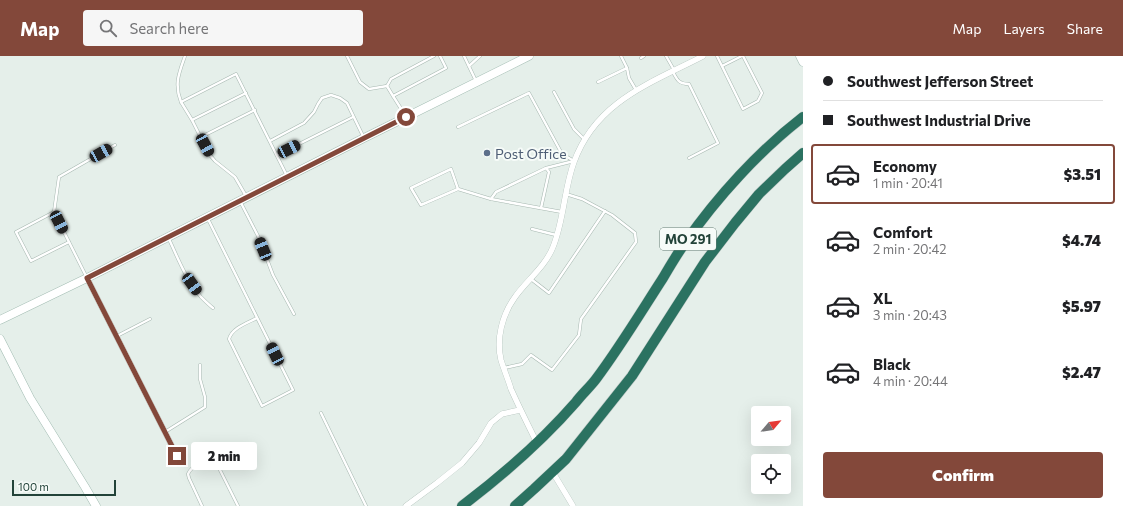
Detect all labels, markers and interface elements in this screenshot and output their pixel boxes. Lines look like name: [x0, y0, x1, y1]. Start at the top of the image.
search box: [83, 10, 363, 46]
text: Map: [20, 17, 59, 40]
icon: search: [97, 17, 119, 39]
text: Search here: [129, 19, 209, 37]
text: Map: [953, 20, 981, 37]
text: Layers: [1003, 20, 1045, 37]
text: Share: [1067, 20, 1103, 37]
text: Southwest Jefferson Street: [847, 72, 1033, 90]
route start: [397, 108, 415, 126]
text: Southwest Industrial Drive: [847, 111, 1031, 129]
car: [194, 132, 216, 158]
car: [276, 138, 302, 160]
car: [88, 142, 114, 164]
place label: Post Office: [495, 145, 567, 162]
marker: Post Office: [482, 148, 492, 158]
icon: car: [825, 156, 861, 192]
text: Economy: [873, 157, 937, 175]
text: $3.51: [1064, 165, 1101, 183]
text: 1 min · 20:41: [873, 175, 943, 191]
car: [48, 209, 70, 235]
icon: car: [825, 222, 861, 258]
text: Comfort: [873, 223, 933, 241]
road number: MO 291: [660, 228, 716, 250]
text: $4.74: [1062, 231, 1101, 249]
car: [253, 236, 273, 262]
text: 2 min · 20:42: [873, 241, 946, 257]
car: [180, 271, 204, 297]
icon: car: [825, 288, 861, 324]
text: XL: [873, 289, 892, 307]
text: $5.97: [1062, 297, 1101, 315]
text: 3 min · 20:43: [873, 307, 947, 323]
car: [264, 341, 286, 367]
icon: car: [825, 354, 861, 390]
text: Black: [873, 355, 911, 373]
text: $2.47: [1062, 363, 1101, 381]
text: 4 min · 20:44: [873, 373, 948, 389]
north arrow: [751, 406, 791, 446]
map controls: [751, 406, 791, 494]
callout: 2 min: [191, 442, 257, 470]
route end: [168, 447, 186, 465]
text: 2 min: [208, 448, 240, 464]
button: Confirm: [823, 452, 1103, 498]
button: locate: [751, 454, 791, 494]
scale bar: [12, 478, 116, 497]
text: 100 m: [18, 480, 49, 493]

